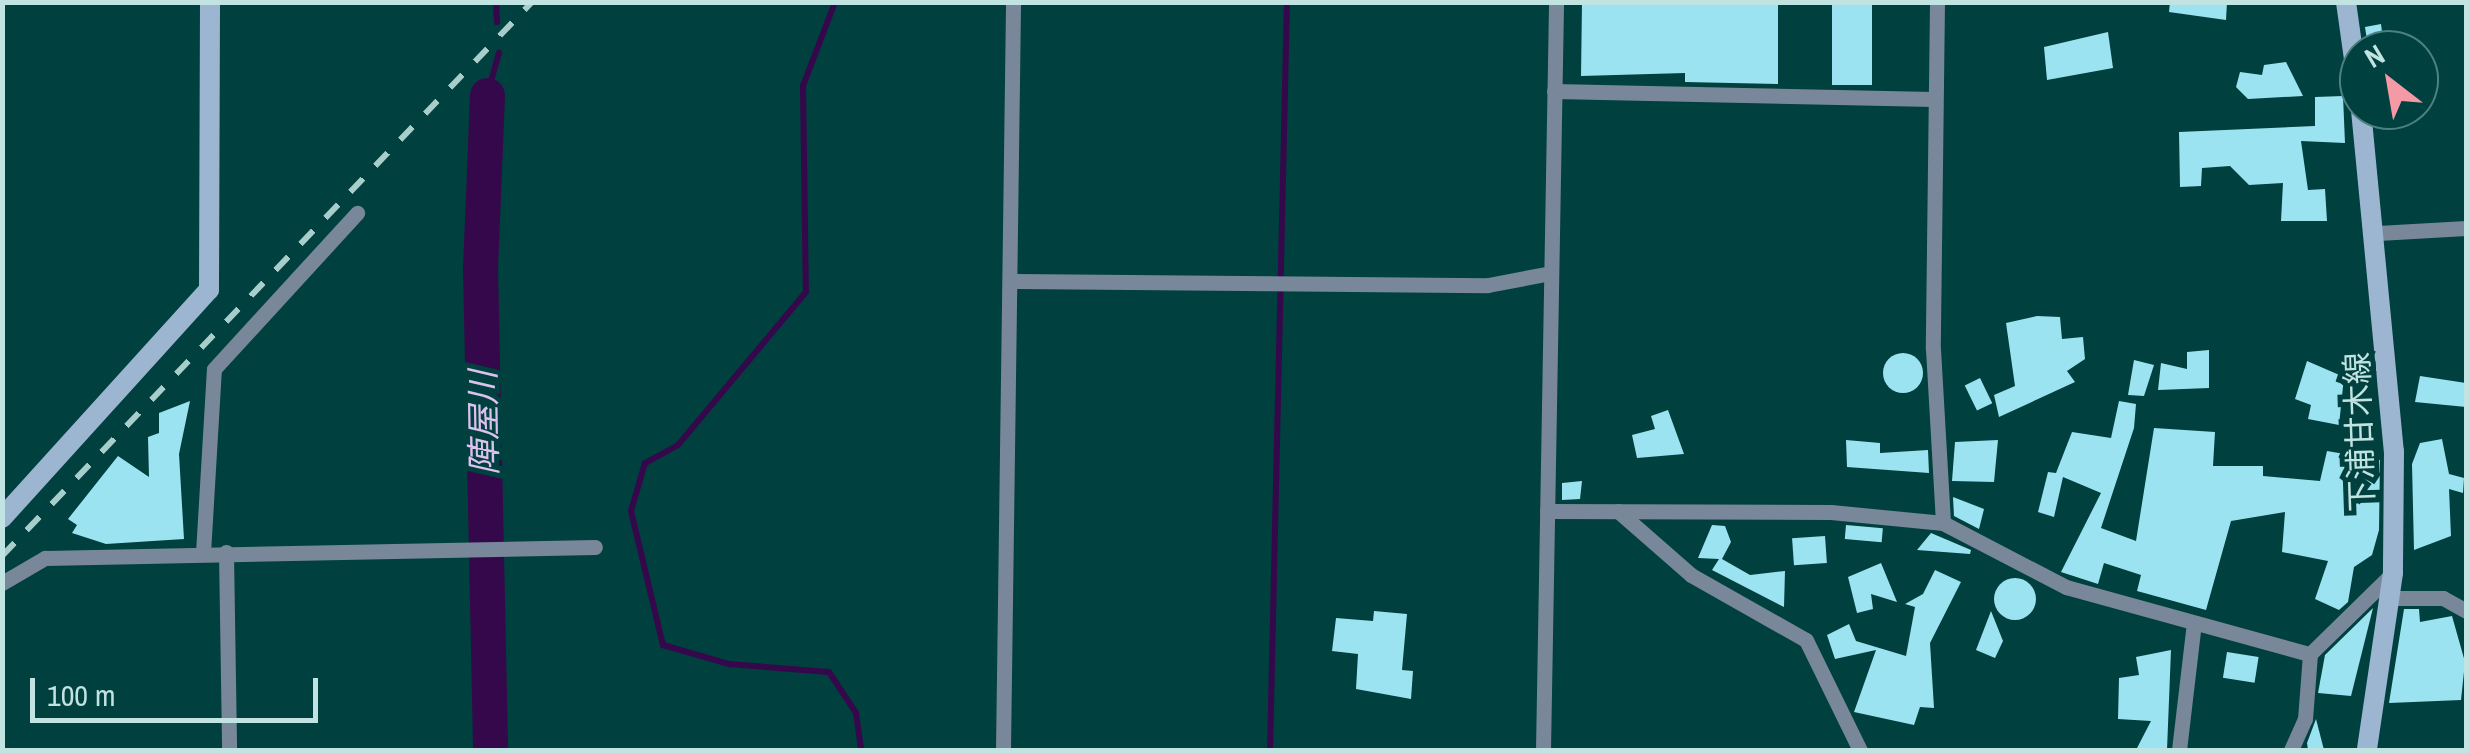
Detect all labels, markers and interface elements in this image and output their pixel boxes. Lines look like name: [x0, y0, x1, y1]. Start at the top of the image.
north arrow: [2339, 30, 2439, 130]
text: N: [2358, 35, 2391, 77]
street label: 下浦甘木線: [2338, 351, 2382, 513]
water label: 陣屋川: [462, 370, 506, 476]
scale bar: [35, 658, 322, 720]
text: 100 m: [47, 675, 115, 715]

